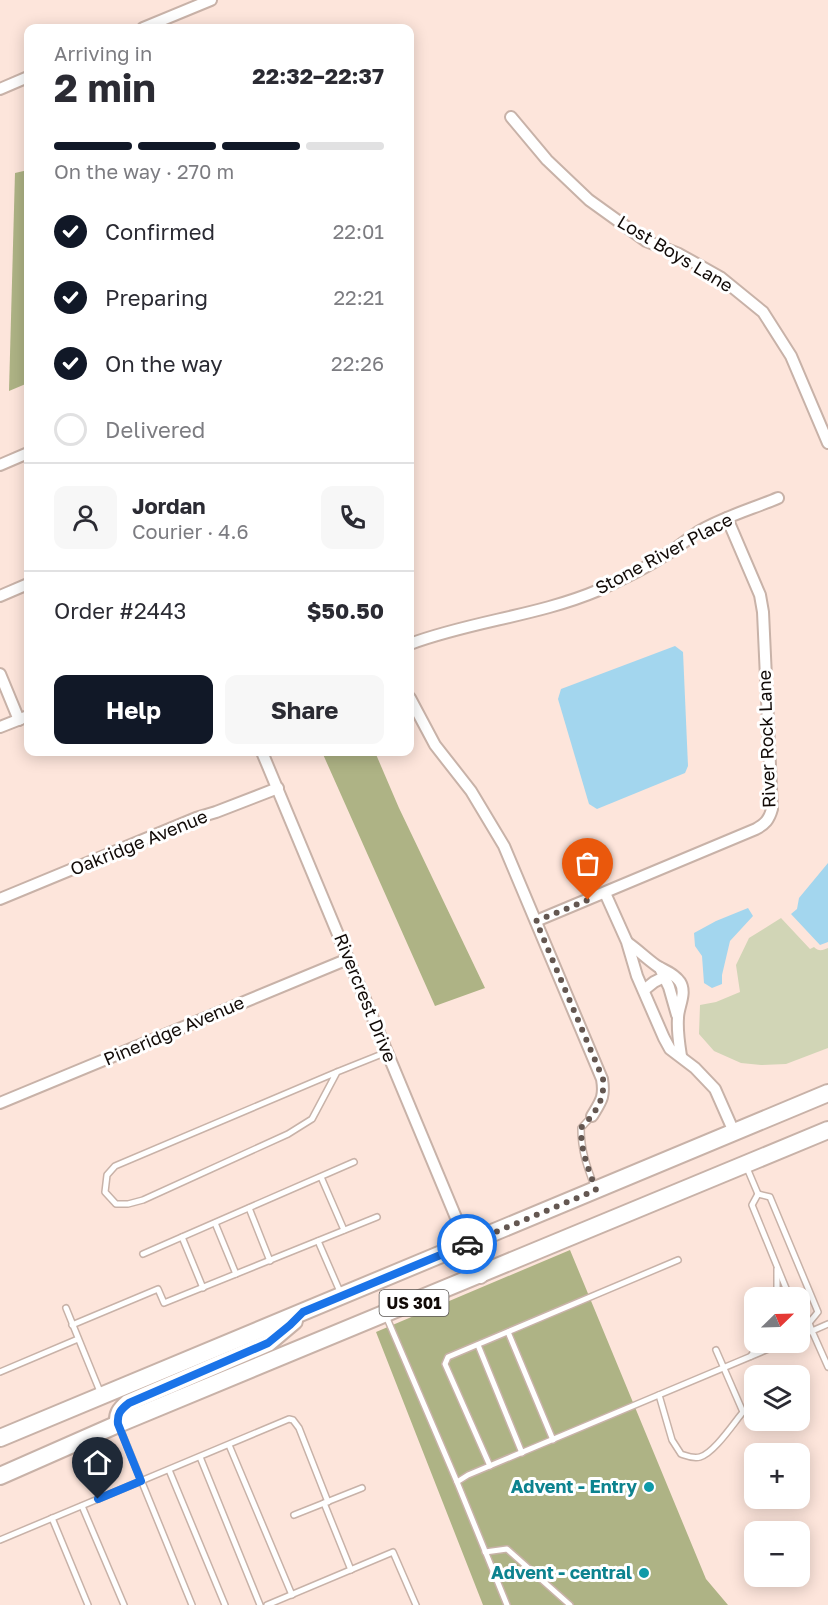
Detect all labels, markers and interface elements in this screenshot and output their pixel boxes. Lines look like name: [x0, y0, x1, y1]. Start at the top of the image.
text: Arriving in: [54, 41, 152, 65]
text: 22:32–22:37: [252, 62, 384, 89]
text: 2 min: [54, 64, 156, 111]
text: On the way · 270 m: [54, 159, 234, 183]
street label: Lost Boys Lane: [614, 210, 737, 296]
icon: check: [54, 215, 87, 248]
text: Confirmed: [105, 218, 215, 245]
text: 22:01: [333, 219, 384, 243]
icon: check: [54, 281, 87, 314]
text: Preparing: [105, 284, 208, 311]
text: 22:21: [334, 285, 384, 309]
icon: check: [54, 347, 87, 380]
text: On the way: [105, 350, 223, 377]
text: 22:26: [331, 351, 384, 375]
text: Delivered: [105, 416, 205, 443]
button: person: [54, 486, 117, 549]
button: phone: [321, 486, 384, 549]
text: Jordan: [132, 492, 206, 519]
street label: Stone River Place: [591, 508, 736, 598]
text: Courier · 4.6: [132, 519, 249, 543]
text: Order #2443: [54, 597, 186, 624]
text: $50.50: [307, 597, 384, 624]
street label: River Rock Lane: [753, 670, 779, 808]
button: Help: [54, 675, 213, 744]
button: Share: [225, 675, 384, 744]
street label: Oakridge Avenue: [67, 805, 210, 880]
pin: [562, 838, 613, 900]
icon: bag: [571, 847, 604, 880]
street label: Rivercrest Drive: [330, 930, 402, 1065]
street label: Pineridge Avenue: [100, 991, 247, 1070]
courier: [437, 1214, 497, 1274]
icon: car: [451, 1228, 484, 1261]
north arrow: [744, 1287, 810, 1353]
map controls: [744, 1287, 810, 1587]
road number: US 301: [380, 1290, 448, 1316]
button: layers: [744, 1365, 810, 1431]
pin: [72, 1437, 123, 1499]
button: +: [744, 1443, 810, 1509]
icon: home: [81, 1446, 114, 1479]
place label: Advent - Entry: [511, 1475, 637, 1497]
marker: Advent - Entry: [642, 1480, 656, 1494]
button: −: [744, 1521, 810, 1587]
place label: Advent - central: [491, 1561, 632, 1583]
marker: Advent - central: [637, 1566, 651, 1580]

